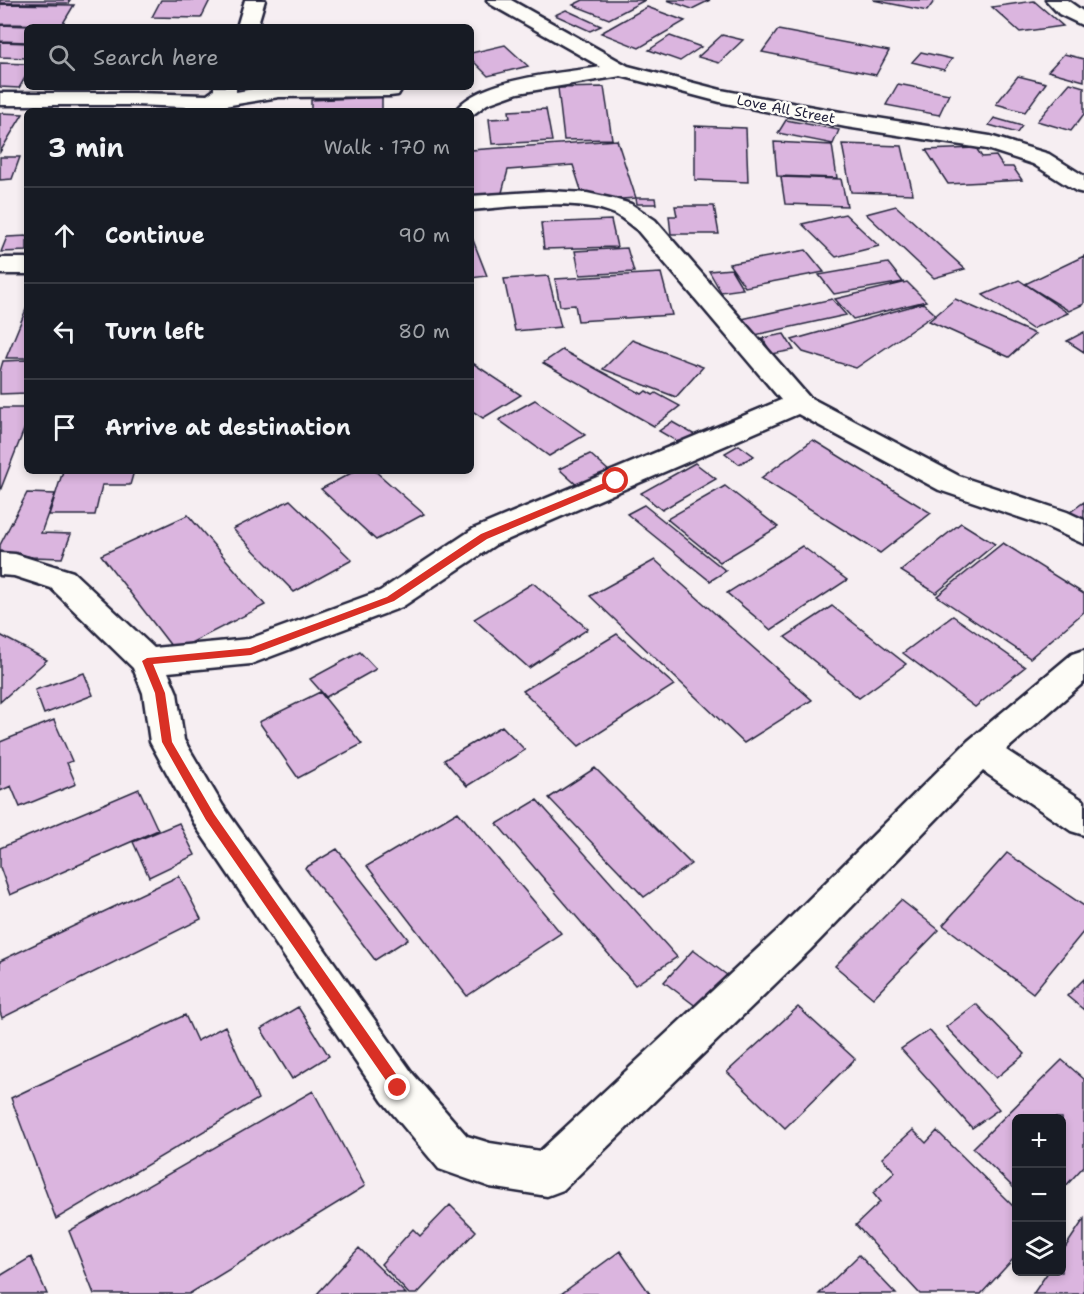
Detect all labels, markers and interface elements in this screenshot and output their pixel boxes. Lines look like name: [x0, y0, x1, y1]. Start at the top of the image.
search box: [24, 24, 474, 90]
icon: search: [45, 41, 78, 74]
text: Search here: [93, 43, 219, 72]
street label: Love All Street: [735, 91, 837, 127]
text: 3 min: [48, 130, 124, 165]
text: Walk · 170 m: [324, 134, 450, 160]
icon: ahead: [48, 219, 81, 252]
text: Continue: [105, 221, 205, 250]
text: 90 m: [398, 222, 450, 248]
icon: left: [48, 315, 81, 348]
text: Turn left: [105, 317, 204, 346]
text: 80 m: [398, 318, 450, 344]
icon: arrive: [48, 411, 81, 444]
text: Arrive at destination: [105, 413, 351, 442]
route start: [602, 467, 628, 493]
route end: [384, 1074, 410, 1100]
map controls: [1012, 1114, 1066, 1276]
button: +: [1012, 1114, 1066, 1168]
button: −: [1012, 1168, 1066, 1222]
button: layers: [1012, 1222, 1066, 1276]

